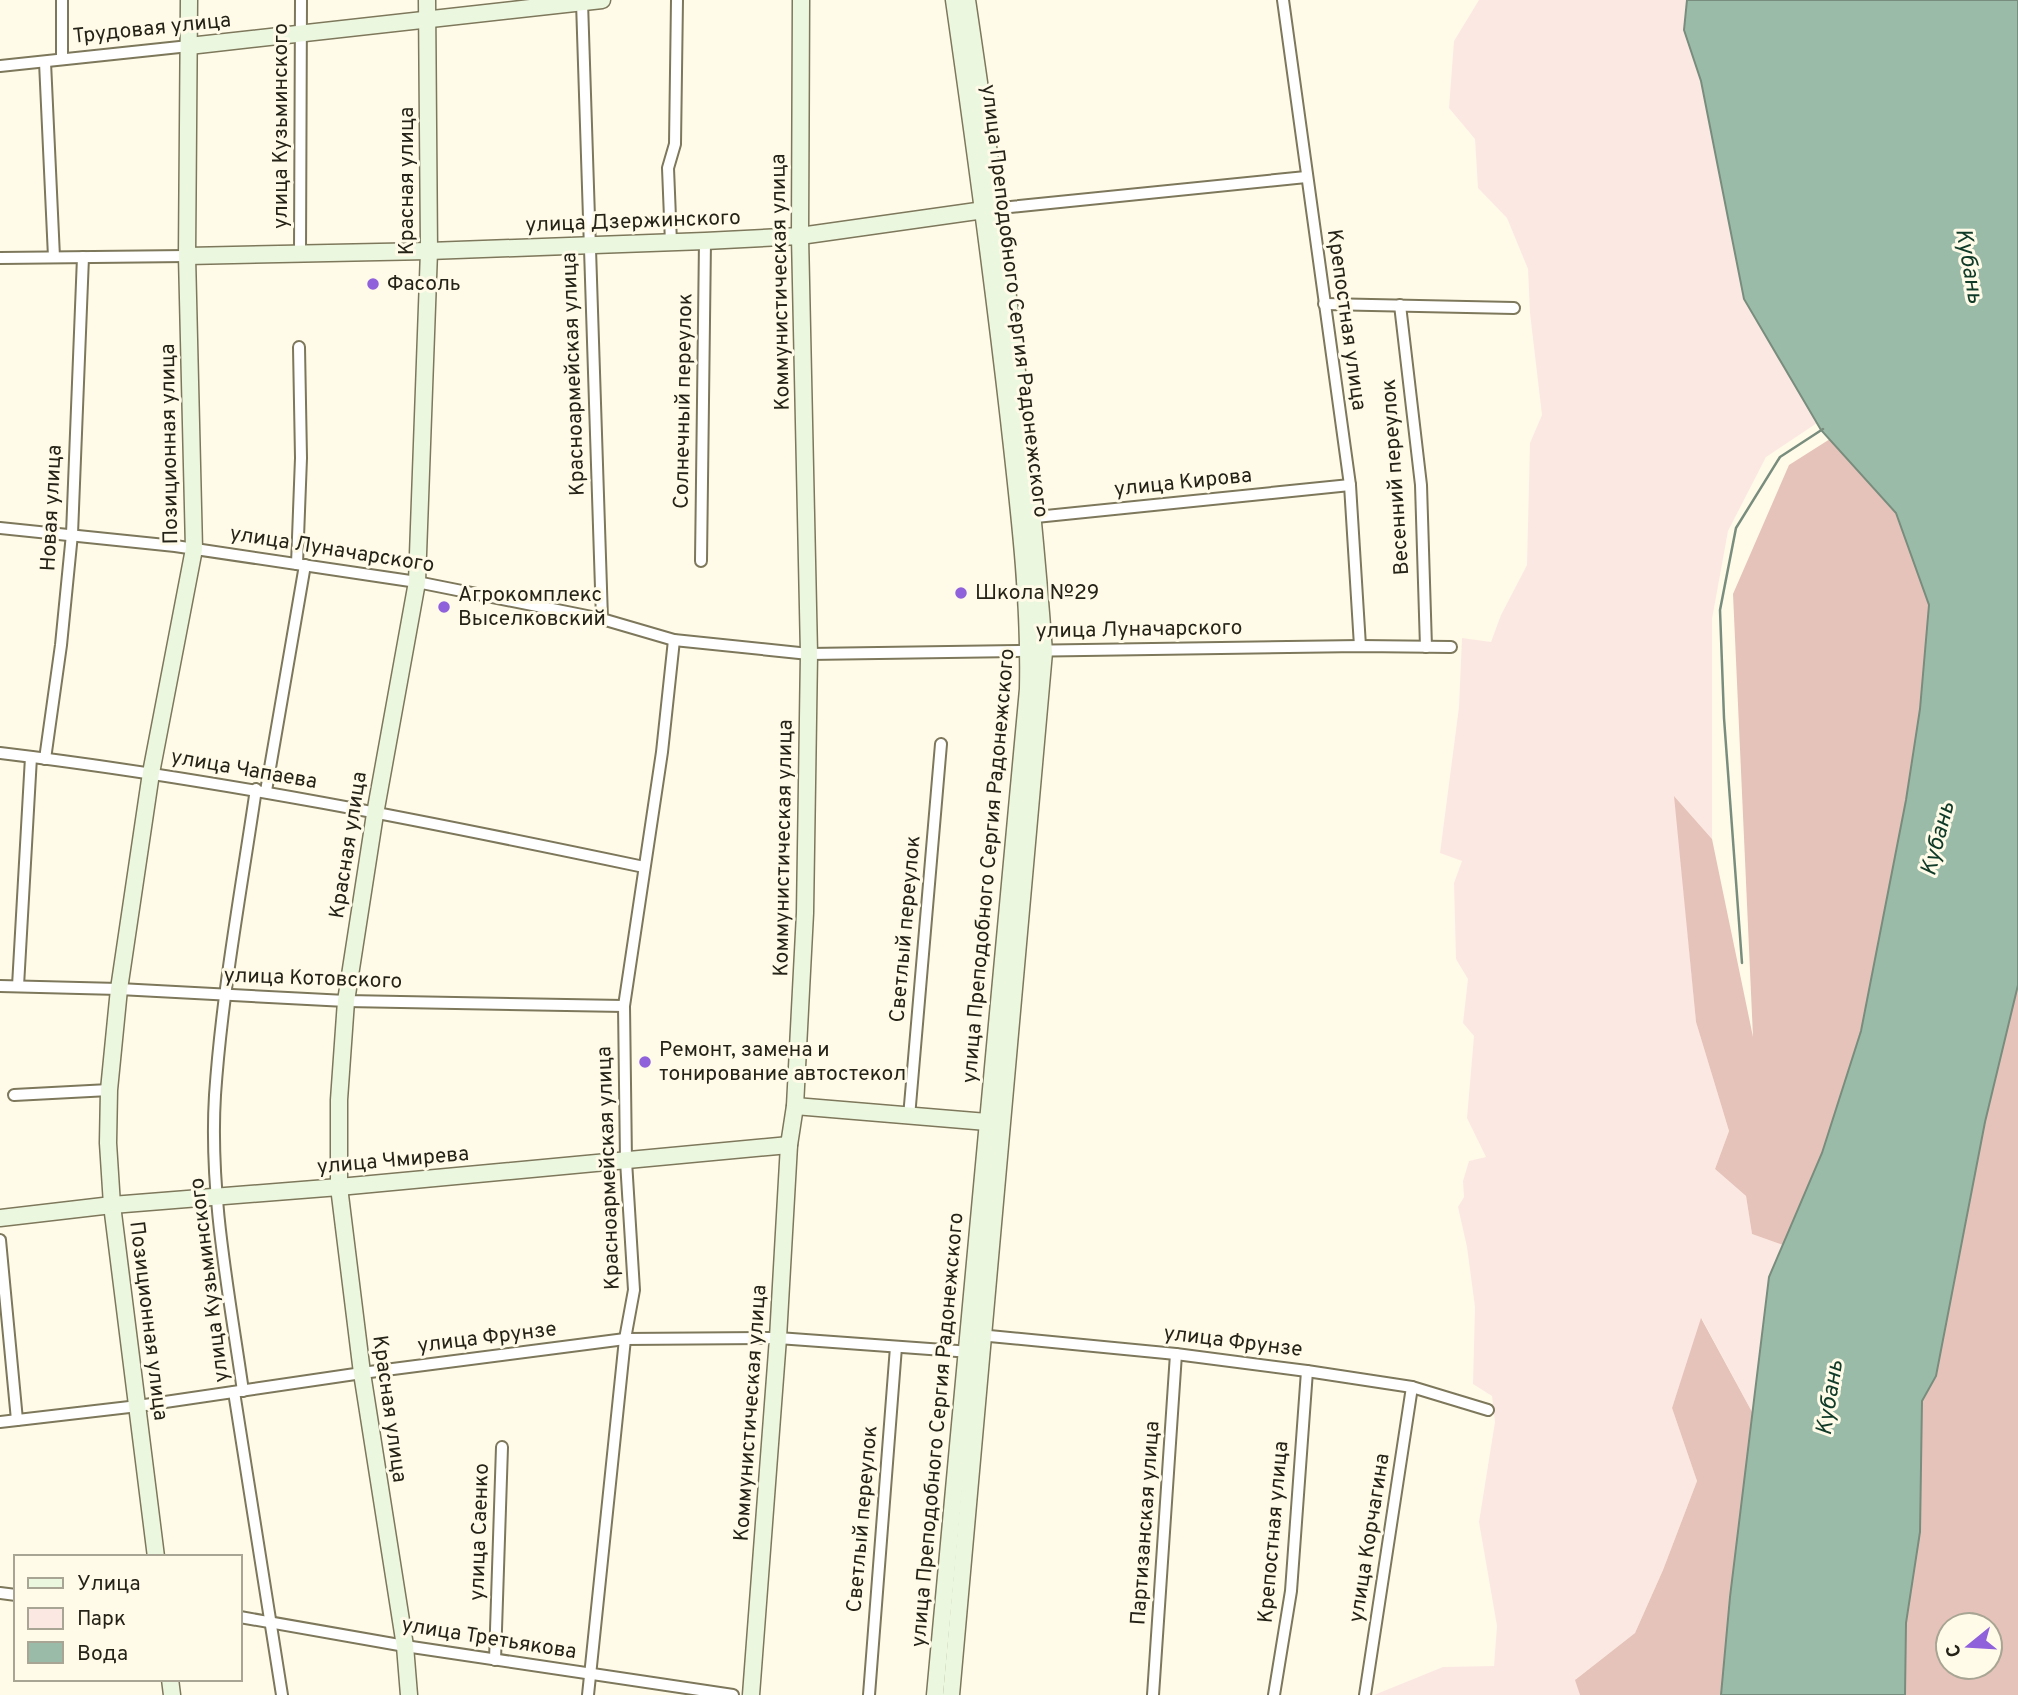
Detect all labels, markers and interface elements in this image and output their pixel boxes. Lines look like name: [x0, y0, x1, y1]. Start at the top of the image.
street label: Трудовая улица: [72, 7, 232, 51]
street label: улица Кузьминского: [268, 23, 295, 229]
street label: улица Преподобного Сергия Радонежского: [974, 83, 1054, 519]
street label: Красная улица: [394, 107, 421, 255]
street label: Коммунистическая улица: [765, 153, 797, 411]
street label: улица Дзержинского: [525, 205, 741, 239]
water label: Кубань: [1947, 226, 1989, 306]
street label: Крепостная улица: [1320, 228, 1372, 412]
street label: Красноармейская улица: [556, 252, 592, 496]
place label: Фасоль: [387, 271, 461, 298]
marker: Фасоль: [365, 276, 381, 292]
street label: Солнечный переулок: [669, 293, 699, 509]
street label: Позиционная улица: [155, 343, 185, 545]
street label: Весенний переулок: [1376, 378, 1416, 576]
street label: Новая улица: [35, 444, 69, 572]
street label: улица Кирова: [1113, 462, 1253, 504]
street label: улица Луначарского: [228, 520, 436, 580]
place label: Школа №29: [975, 580, 1099, 607]
place label: Агрокомплекс Выселковский: [458, 582, 606, 633]
marker: Школа №29: [953, 585, 969, 601]
marker: Агрокомплекс Выселковский: [436, 599, 452, 615]
street label: улица Луначарского: [1035, 615, 1243, 645]
street label: улица Преподобного Сергия Радонежского: [957, 648, 1021, 1084]
street label: Коммунистическая улица: [768, 719, 800, 977]
street label: улица Чапаева: [169, 744, 319, 796]
street label: Красная улица: [324, 770, 374, 920]
water label: Кубань: [1915, 799, 1963, 879]
street label: Светлый переулок: [884, 834, 928, 1024]
street label: улица Котовского: [223, 962, 403, 996]
place label: Ремонт, замена и тонирование автостекол: [659, 1037, 906, 1088]
street label: Красноармейская улица: [591, 1046, 627, 1290]
marker: Ремонт, замена и тонирование автостекол: [637, 1054, 653, 1070]
street label: улица Чмирева: [316, 1141, 470, 1181]
street label: улица Кузьминского: [184, 1176, 236, 1384]
street label: улица Преподобного Сергия Радонежского: [906, 1212, 970, 1648]
street label: Позиционная улица: [122, 1220, 174, 1422]
street label: Коммунистическая улица: [729, 1284, 773, 1542]
street label: улица Фрунзе: [416, 1316, 558, 1360]
street label: улица Фрунзе: [1162, 1320, 1304, 1364]
street label: Красная улица: [365, 1334, 413, 1484]
water label: Кубань: [1811, 1358, 1851, 1438]
street label: Партизанская улица: [1125, 1420, 1167, 1626]
street label: Светлый переулок: [841, 1424, 885, 1614]
street label: Крепостная улица: [1253, 1440, 1295, 1624]
street label: улица Корчагина: [1343, 1451, 1397, 1625]
street label: улица Саенко: [464, 1463, 496, 1601]
legend: [14, 1555, 242, 1681]
text: Улица: [77, 1571, 141, 1598]
text: Парк: [77, 1606, 126, 1633]
north arrow: [1934, 1611, 2004, 1681]
street label: улица Третьякова: [400, 1612, 578, 1666]
text: Вода: [77, 1641, 128, 1668]
text: С: [1941, 1641, 1968, 1660]

